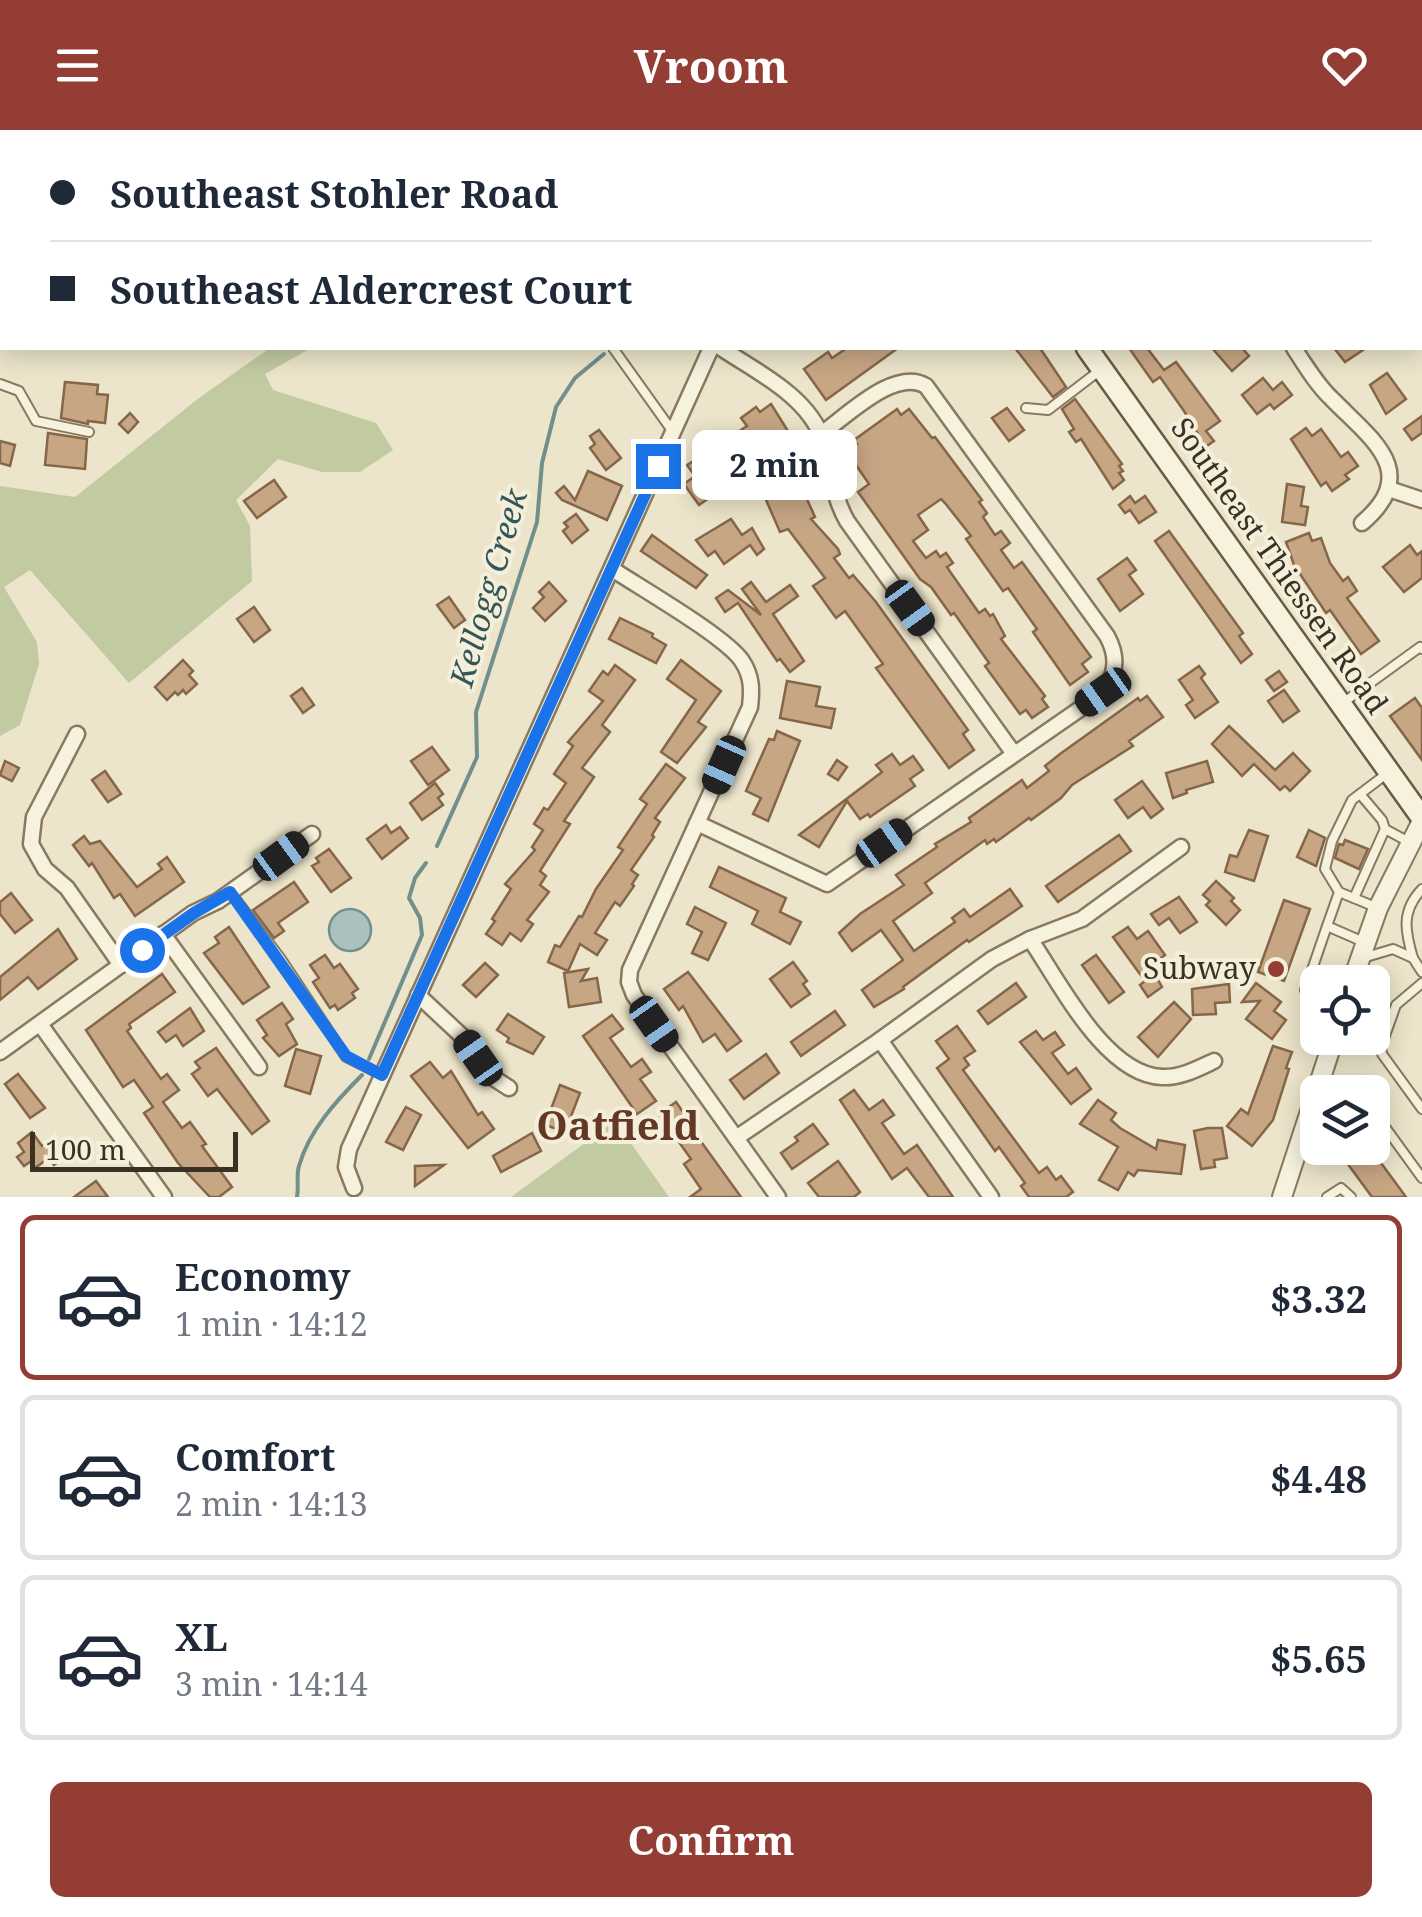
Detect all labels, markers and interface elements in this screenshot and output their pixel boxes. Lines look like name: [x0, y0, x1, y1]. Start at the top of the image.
text: Vroom: [634, 35, 788, 96]
icon: menu: [50, 38, 105, 93]
icon: heart: [1317, 38, 1372, 93]
text: Southeast Stohler Road: [110, 167, 558, 219]
text: Southeast Aldercrest Court: [110, 263, 632, 315]
street label: Southeast Thiessen Road: [1162, 409, 1398, 721]
callout: 2 min: [693, 431, 858, 501]
text: 2 min: [729, 443, 820, 486]
route end: [636, 444, 681, 489]
water label: Kellogg Creek: [439, 482, 537, 692]
car: [880, 575, 940, 641]
car: [1070, 663, 1136, 721]
car: [698, 731, 750, 799]
car: [851, 814, 917, 872]
car: [248, 826, 314, 886]
route start: [120, 928, 165, 973]
place label: Subway: [1143, 947, 1256, 988]
marker: Subway: [1265, 958, 1287, 980]
map controls: [1300, 965, 1390, 1165]
button: locate: [1300, 965, 1390, 1055]
car: [625, 991, 683, 1057]
car: [449, 1025, 507, 1091]
button: layers: [1300, 1075, 1390, 1165]
district label: Oatfield: [536, 1097, 700, 1152]
scale bar: [30, 1127, 238, 1172]
text: 100 m: [45, 1130, 126, 1168]
text: Economy: [175, 1250, 351, 1302]
icon: car: [55, 1253, 145, 1343]
text: $3.32: [1270, 1272, 1367, 1324]
text: 1 min · 14:12: [175, 1302, 368, 1345]
text: Comfort: [175, 1430, 335, 1482]
icon: car: [55, 1433, 145, 1523]
text: $4.48: [1270, 1452, 1367, 1504]
text: 2 min · 14:13: [175, 1482, 368, 1525]
text: XL: [175, 1610, 228, 1662]
icon: car: [55, 1613, 145, 1703]
text: $5.65: [1270, 1632, 1367, 1684]
text: 3 min · 14:14: [175, 1662, 368, 1705]
button: Confirm: [50, 1782, 1372, 1897]

